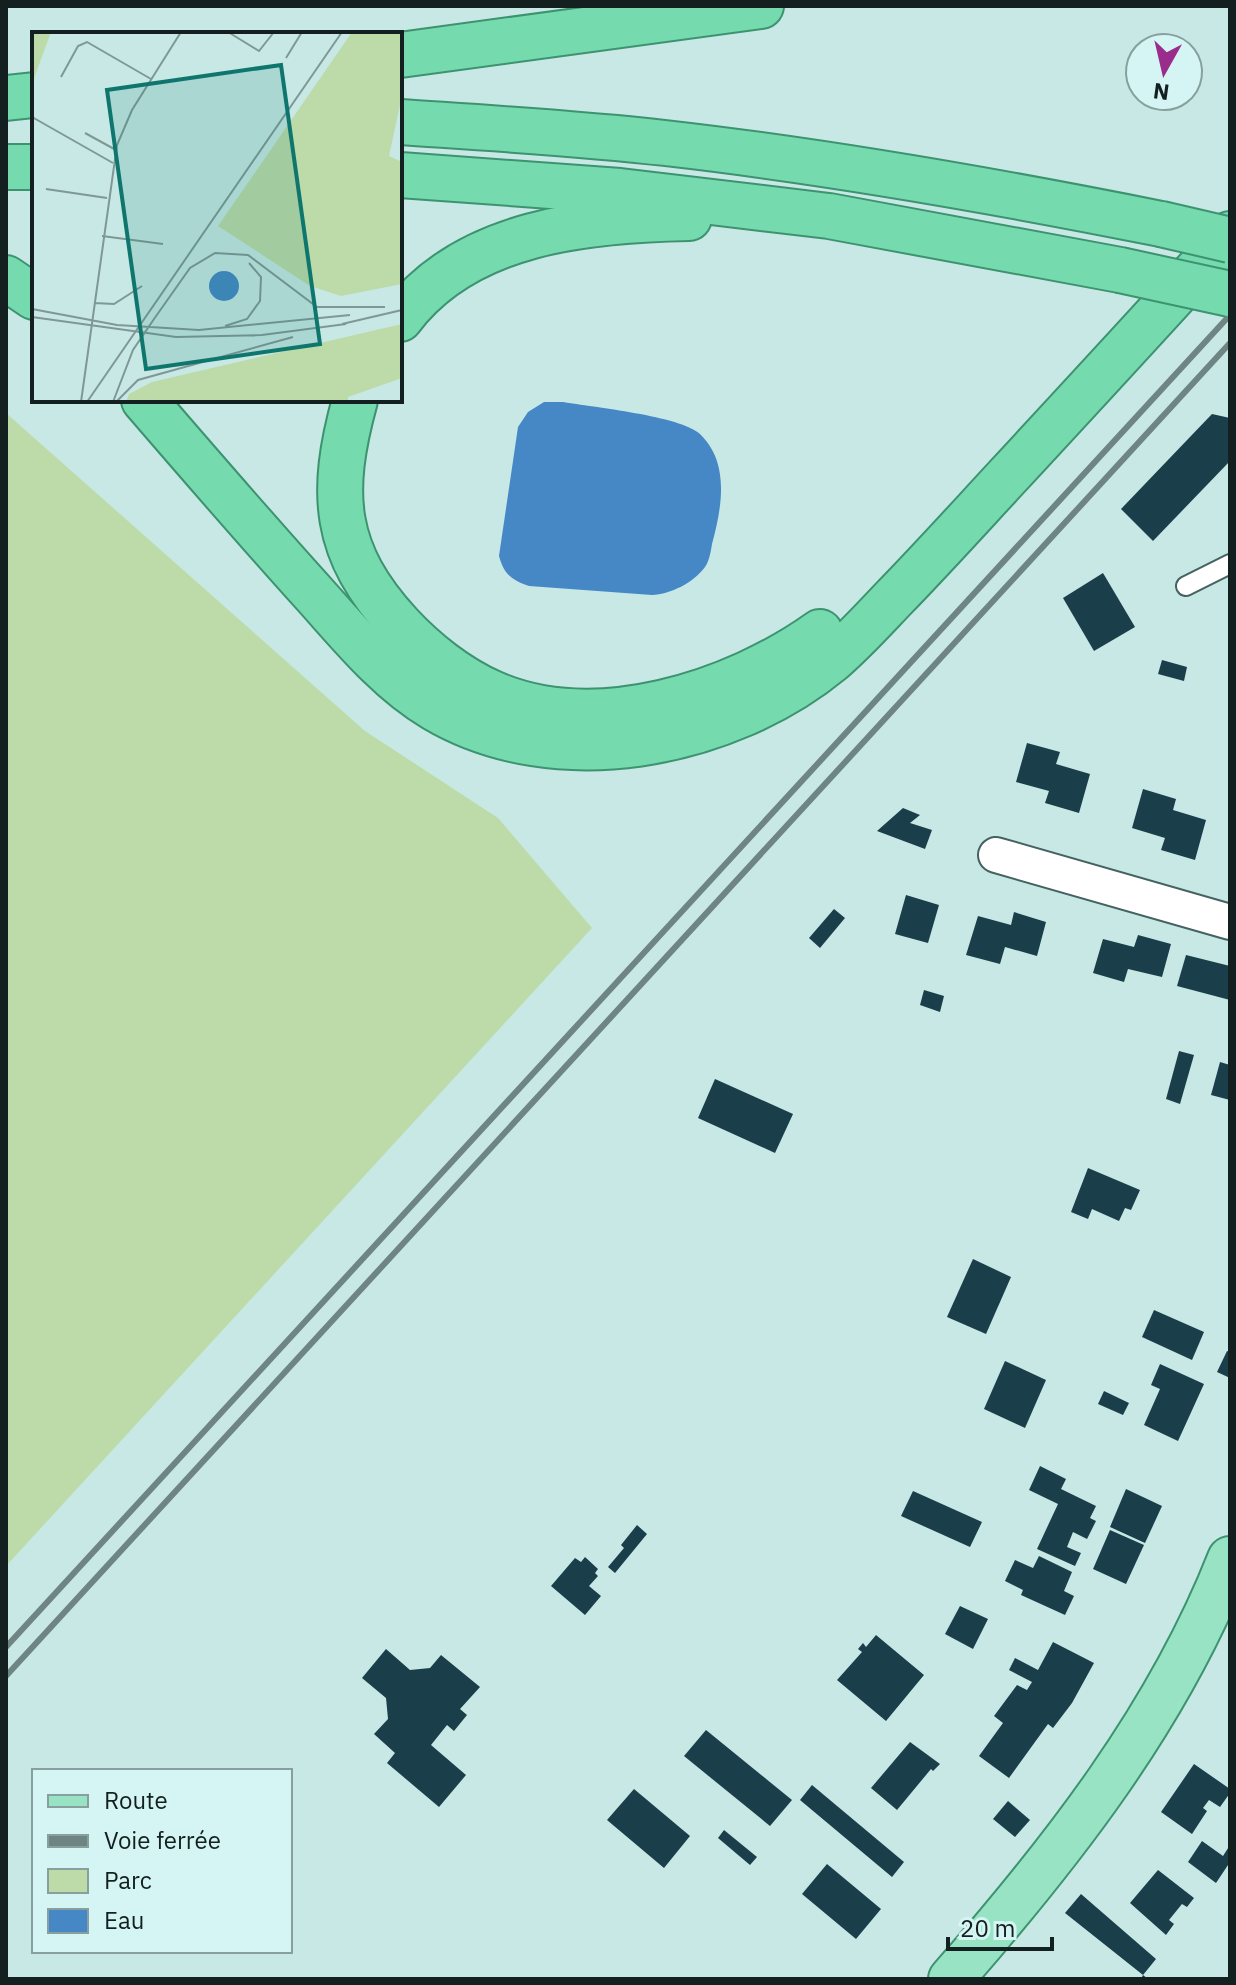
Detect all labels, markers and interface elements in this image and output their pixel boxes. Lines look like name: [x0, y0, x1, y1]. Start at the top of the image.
inset map: [32, 32, 402, 402]
north arrow: [1124, 32, 1204, 112]
text: N: [1151, 77, 1171, 108]
legend: [32, 1769, 292, 1953]
text: Route: [104, 1784, 168, 1816]
text: Voie ferrée: [104, 1824, 221, 1856]
text: Parc: [104, 1864, 152, 1896]
scale bar: [948, 1901, 1052, 1951]
text: Eau: [104, 1904, 144, 1936]
text: 20 m: [960, 1912, 1015, 1944]

